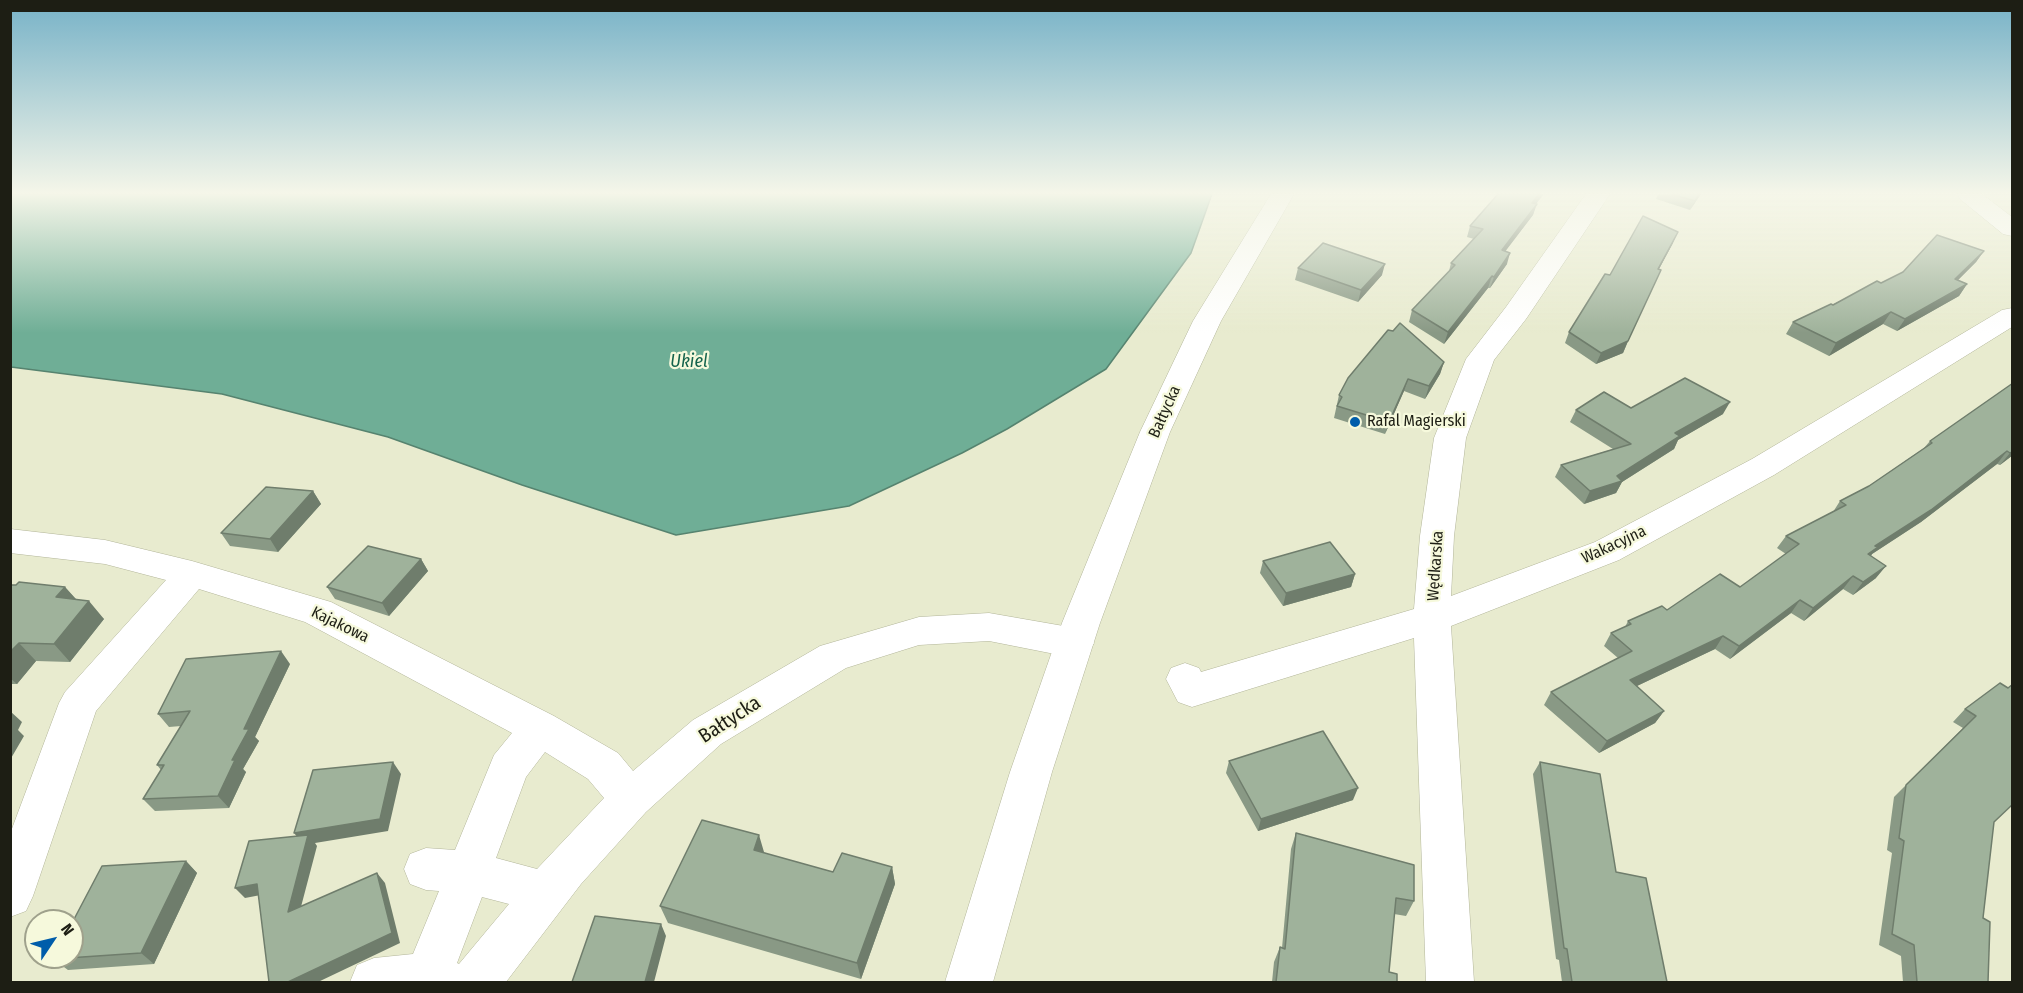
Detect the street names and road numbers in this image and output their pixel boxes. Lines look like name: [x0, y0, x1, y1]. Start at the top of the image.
street label: Bałtycka: [1145, 383, 1185, 441]
street label: Wakacyjna: [1579, 522, 1649, 568]
street label: Wędkarska: [1424, 530, 1448, 602]
street label: Kajakowa: [308, 603, 372, 647]
street label: Bałtycka: [694, 691, 766, 749]

